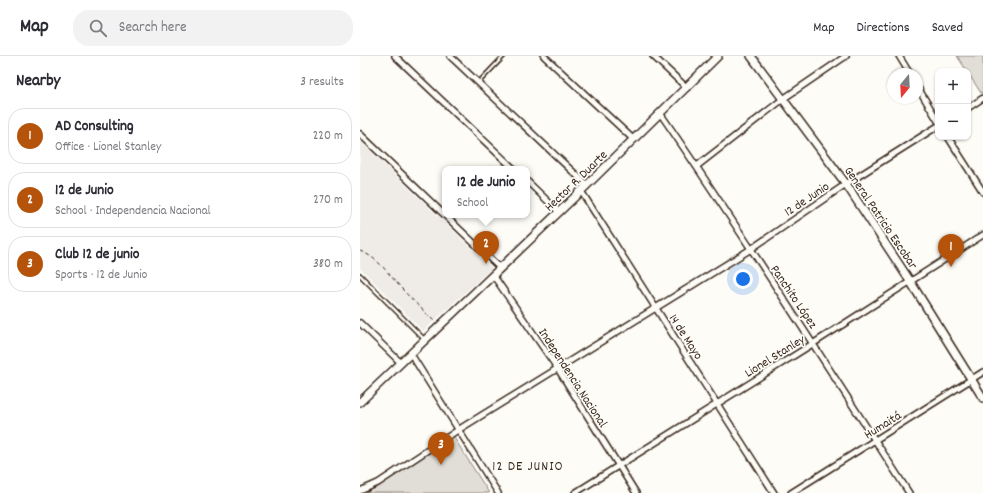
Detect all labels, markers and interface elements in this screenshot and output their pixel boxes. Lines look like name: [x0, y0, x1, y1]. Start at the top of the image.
search box: [73, 10, 353, 46]
text: Map: [20, 14, 49, 41]
icon: search: [87, 17, 109, 39]
text: Search here: [119, 17, 187, 39]
text: Map: [813, 18, 835, 38]
text: Directions: [857, 18, 910, 38]
text: Saved: [932, 18, 963, 38]
north arrow: [887, 68, 923, 104]
map controls: [935, 68, 971, 140]
button: +: [935, 68, 971, 104]
text: Nearby: [16, 70, 60, 94]
text: 3 results: [300, 73, 344, 92]
button: −: [935, 104, 971, 140]
text: AD Consulting: [55, 116, 134, 138]
text: 1: [29, 127, 31, 146]
text: 220 m: [313, 127, 343, 146]
text: Office · Lionel Stanley: [55, 138, 161, 157]
street label: Hector R. Duarte: [541, 147, 613, 217]
street label: General Patricio Escobar: [838, 163, 922, 274]
popup: [442, 166, 530, 218]
text: 12 de Junio: [457, 172, 515, 194]
street label: 12 de Junio: [781, 178, 834, 222]
text: 12 de Junio: [55, 180, 114, 202]
text: 2: [27, 191, 33, 210]
text: 270 m: [313, 191, 343, 210]
text: School: [457, 194, 488, 213]
text: School · Independencia Nacional: [55, 202, 211, 221]
pin: 2: [473, 231, 499, 264]
pin: 1: [938, 234, 964, 267]
text: Club 12 de junio: [55, 244, 139, 266]
text: 3: [27, 255, 33, 274]
text: 380 m: [313, 255, 343, 274]
street label: Panchito López: [765, 262, 821, 333]
text: Sports · 12 de Junio: [55, 266, 147, 285]
your location: [733, 269, 753, 289]
street label: 14 de Mayo: [663, 311, 707, 364]
street label: Independencia Nacional: [533, 325, 611, 432]
street label: Lionel Stanley: [741, 331, 810, 383]
street label: Humaitá: [861, 407, 906, 445]
pin: 3: [428, 432, 454, 465]
district label: 12 DE JUNIO: [492, 457, 564, 477]

